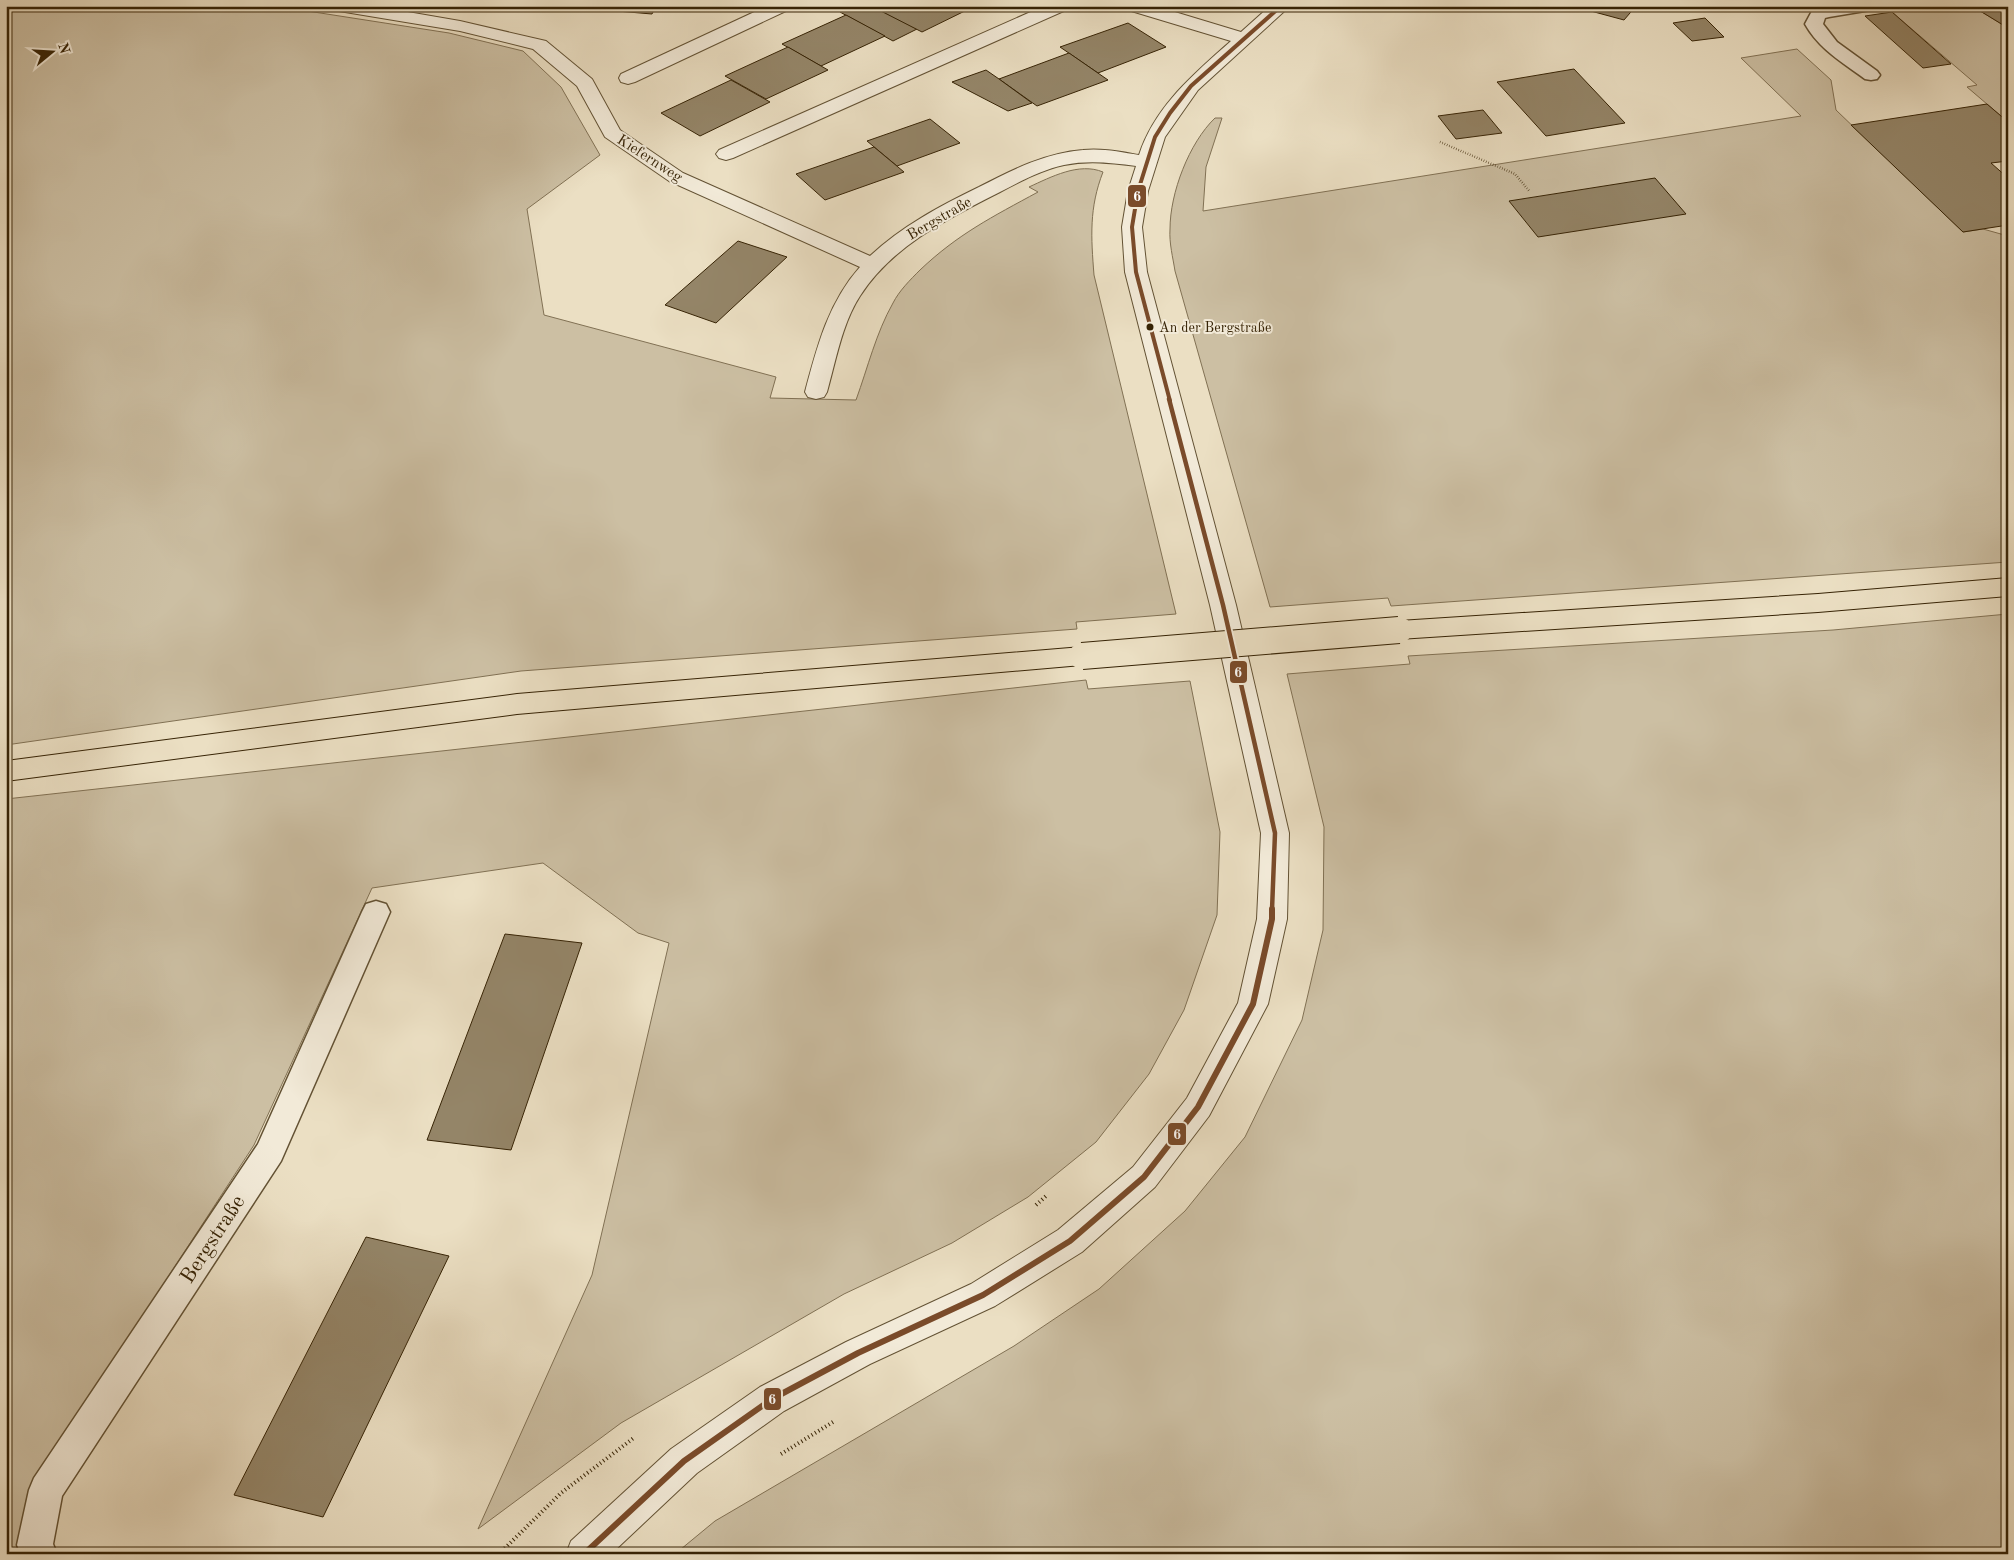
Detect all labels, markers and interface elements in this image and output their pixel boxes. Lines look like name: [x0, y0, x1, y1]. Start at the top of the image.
north arrow: [28, 28, 78, 78]
text: N: [55, 41, 72, 56]
street label: Kiefernweg: [614, 133, 684, 186]
line badge: 6: [1127, 184, 1147, 208]
text: 6: [1133, 190, 1141, 204]
street label: Bergstraße: [905, 195, 975, 244]
place label: An der Bergstraße: [1159, 321, 1271, 335]
marker: An der Bergstraße: [1145, 322, 1155, 332]
line badge: 6: [1229, 660, 1248, 684]
text: 6: [1234, 666, 1242, 680]
line badge: 6: [1167, 1122, 1187, 1146]
text: 6: [1173, 1128, 1181, 1142]
street label: Bergstraße: [177, 1192, 249, 1288]
line badge: 6: [763, 1387, 782, 1411]
text: 6: [768, 1393, 776, 1407]

